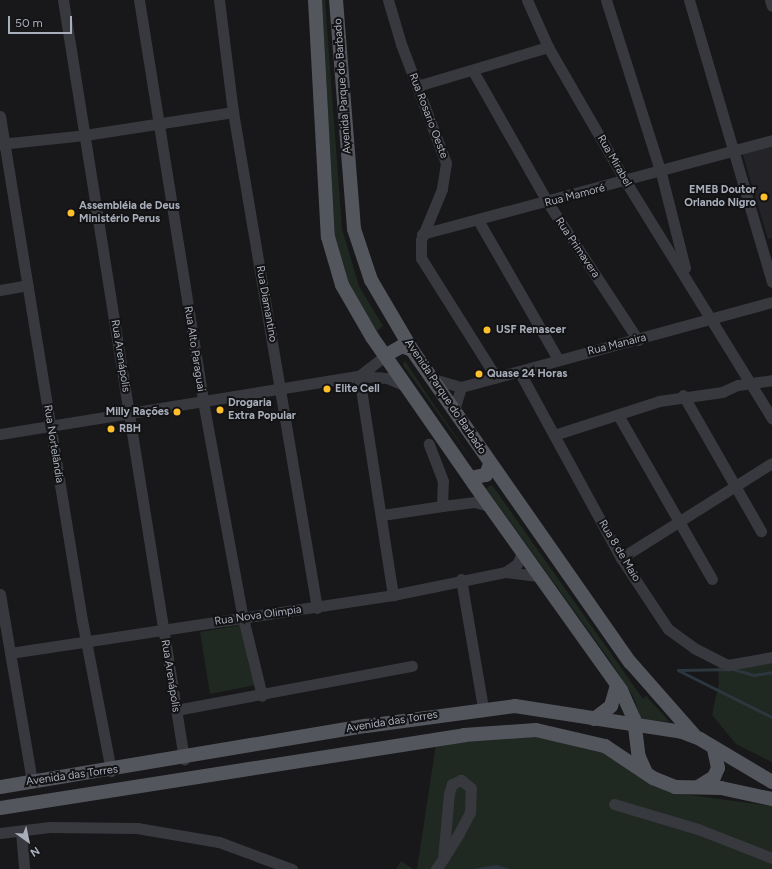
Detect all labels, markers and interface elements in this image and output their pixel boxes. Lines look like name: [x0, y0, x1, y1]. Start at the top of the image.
scale bar: [10, 8, 74, 34]
text: 50 m: [15, 16, 43, 30]
street label: Avenida Parque do Barbado: [332, 18, 354, 154]
street label: Rua Rosario Oeste: [406, 71, 450, 161]
street label: Rua Mirabel: [594, 133, 634, 189]
street label: Rua Mamoré: [543, 182, 607, 210]
place label: EMEB Doutor Orlando Nigro: [684, 184, 756, 210]
marker: EMEB Doutor Orlando Nigro: [759, 192, 769, 202]
place label: Assembléia de Deus Ministério Perus: [79, 200, 180, 226]
marker: Assembléia de Deus Ministério Perus: [66, 208, 76, 218]
street label: Rua Primavera: [552, 215, 602, 281]
street label: Rua Diamantino: [253, 265, 279, 343]
street label: Rua Alto Paraguai: [181, 305, 207, 393]
street label: Rua Arenápolis: [108, 319, 132, 393]
place label: USF Renascer: [496, 323, 566, 337]
marker: USF Renascer: [481, 324, 493, 336]
street label: Rua Manaira: [586, 331, 648, 359]
street label: Avenida Parque do Barbado: [402, 337, 488, 457]
place label: Quase 24 Horas: [487, 367, 567, 381]
marker: Quase 24 Horas: [474, 369, 484, 379]
place label: Elite Cell: [335, 382, 380, 396]
marker: Elite Cell: [322, 384, 332, 394]
place label: Drogaria Extra Popular: [228, 397, 296, 423]
street label: Rua Nortelândia: [40, 404, 66, 484]
place label: Milly Rações: [106, 405, 169, 419]
marker: Drogaria Extra Popular: [215, 405, 225, 415]
marker: Milly Rações: [172, 407, 182, 417]
place label: RBH: [119, 422, 141, 436]
marker: RBH: [106, 424, 116, 434]
street label: Rua 8 de Maio: [595, 518, 643, 584]
street label: Rua Nova Olimpia: [214, 603, 302, 629]
street label: Rua Arenápolis: [158, 639, 182, 713]
street label: Avenida das Torres: [345, 708, 439, 736]
street label: Avenida das Torres: [25, 763, 119, 789]
north arrow: [8, 821, 48, 861]
text: N: [28, 844, 42, 859]

